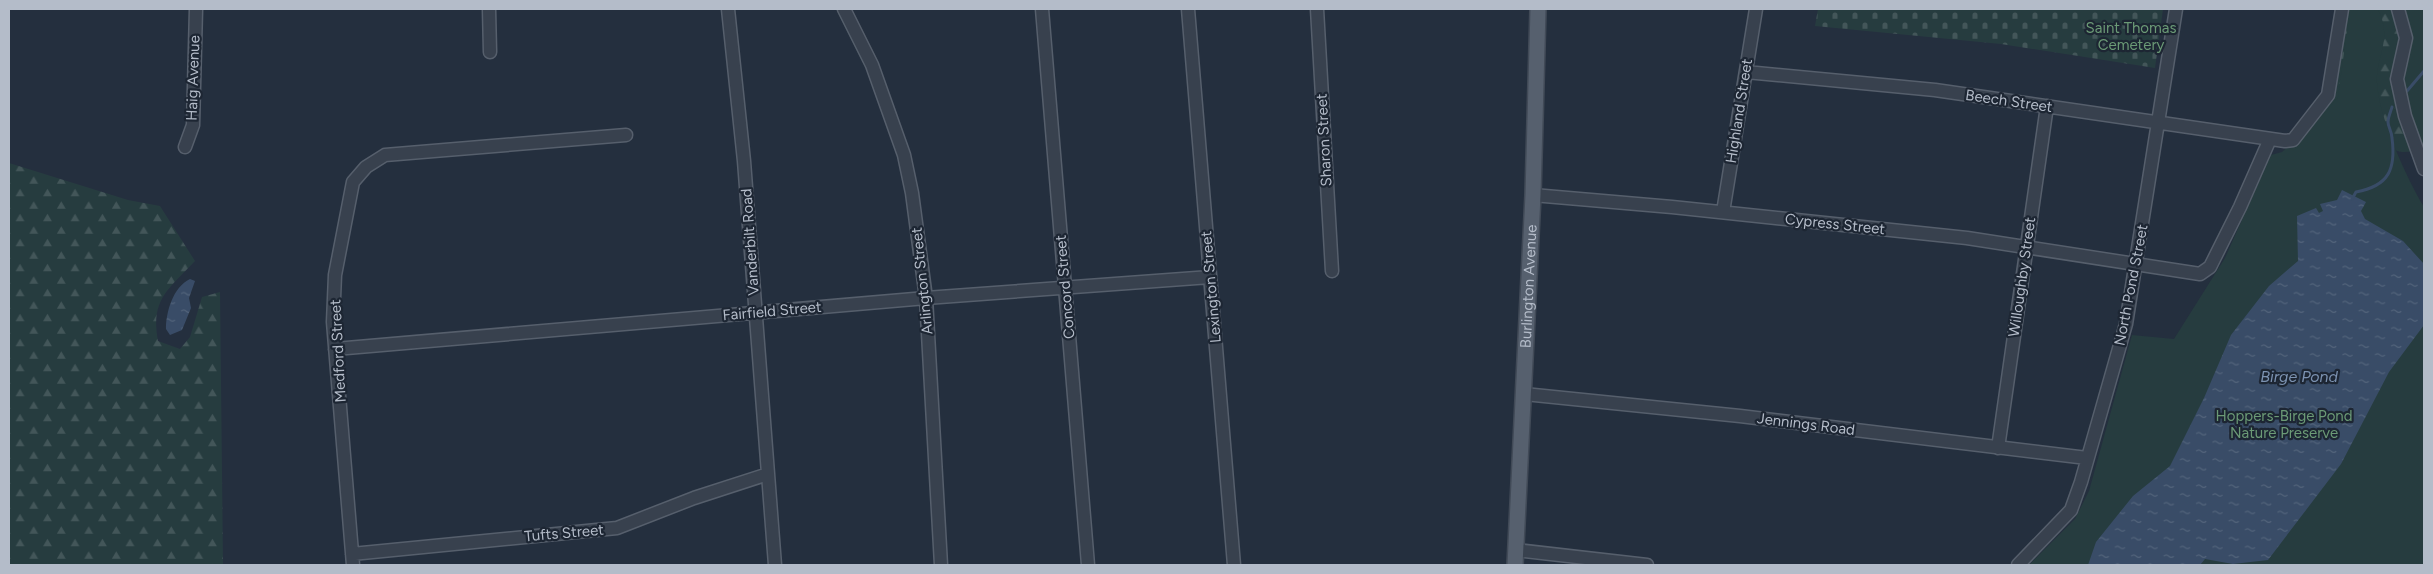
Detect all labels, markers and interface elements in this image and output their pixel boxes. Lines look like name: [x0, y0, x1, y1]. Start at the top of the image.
park label: Saint Thomas Cemetery: [2086, 19, 2176, 54]
street label: Haig Avenue: [183, 35, 203, 121]
street label: Highland Street: [1722, 57, 1756, 165]
street label: Beech Street: [1964, 86, 2054, 116]
street label: Sharon Street: [1313, 93, 1335, 187]
street label: Vanderbilt Road: [737, 188, 763, 296]
street label: Cypress Street: [1784, 210, 1886, 238]
street label: Willoughby Street: [2005, 216, 2039, 338]
street label: North Pond Street: [2110, 222, 2152, 347]
street label: Burlington Avenue: [1517, 224, 1541, 349]
street label: Arlington Street: [907, 226, 937, 335]
street label: Lexington Street: [1197, 230, 1225, 344]
street label: Concord Street: [1051, 234, 1079, 340]
street label: Fairfield Street: [722, 298, 823, 324]
street label: Medford Street: [326, 299, 350, 403]
water label: Birge Pond: [2260, 367, 2338, 386]
park label: Hoppers-Birge Pond Nature Preserve: [2215, 407, 2353, 442]
street label: Jennings Road: [1756, 409, 1856, 439]
street label: Tufts Street: [523, 521, 605, 545]

